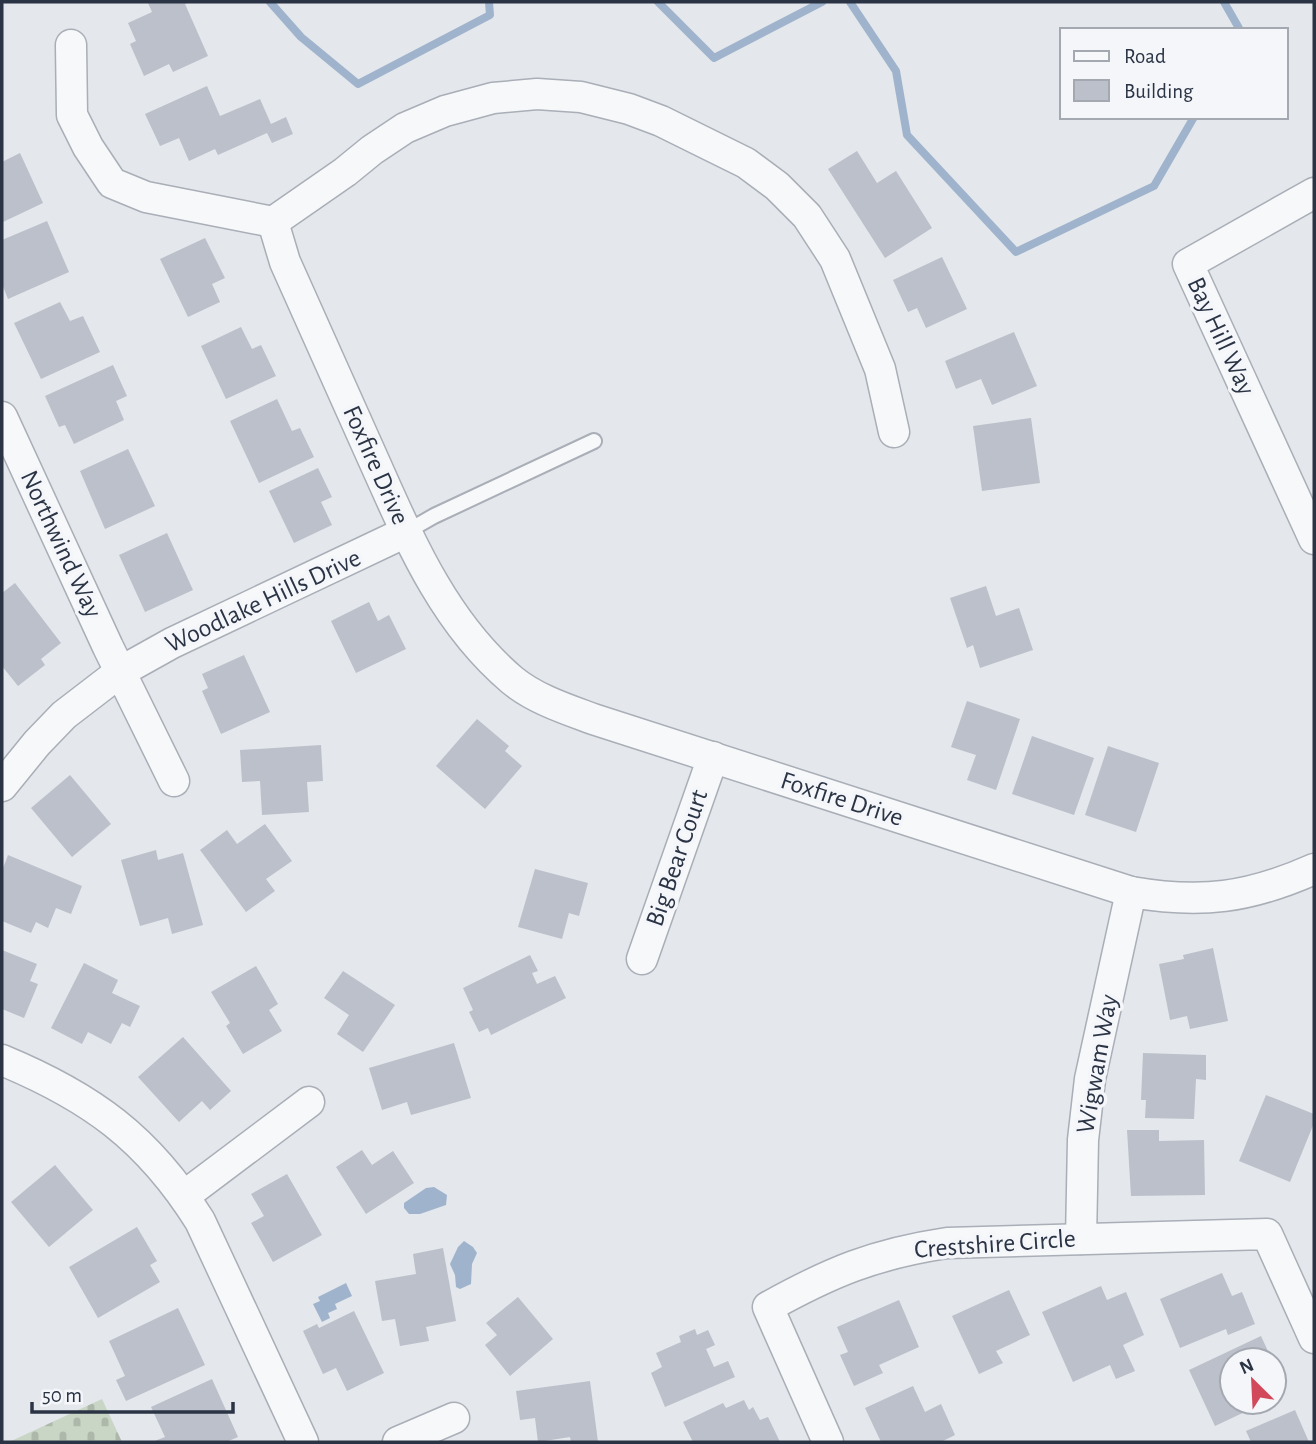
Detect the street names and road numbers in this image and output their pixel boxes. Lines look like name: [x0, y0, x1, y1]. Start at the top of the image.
street label: Bay Hill Way: [1182, 273, 1260, 399]
street label: Foxfire Drive: [338, 402, 414, 528]
street label: Northwind Way: [16, 466, 106, 622]
street label: Woodlake Hills Drive: [161, 544, 365, 658]
street label: Foxfire Drive: [778, 767, 906, 831]
street label: Big Bear Court: [641, 786, 713, 930]
street label: Wigwam Way: [1072, 992, 1122, 1136]
street label: Crestshire Circle: [913, 1225, 1077, 1263]

